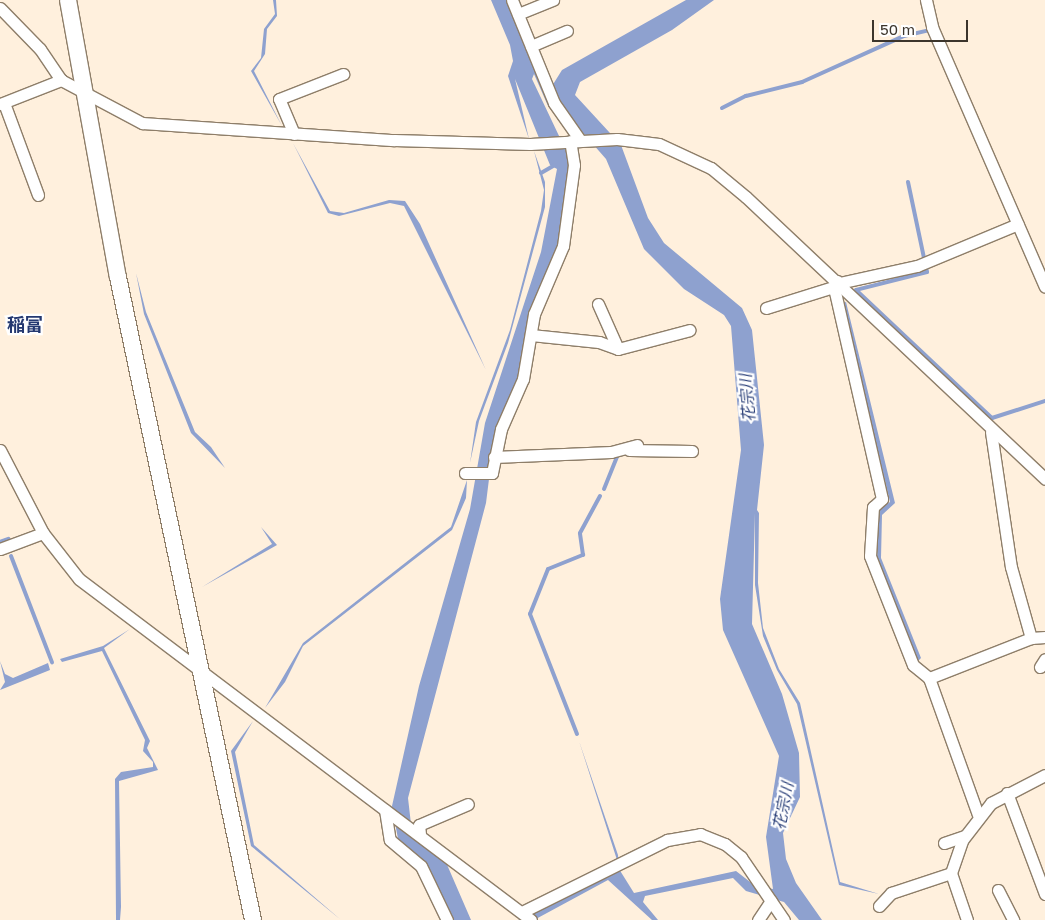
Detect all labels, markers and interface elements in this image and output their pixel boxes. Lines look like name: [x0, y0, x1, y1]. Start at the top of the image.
scale bar: [875, 10, 971, 42]
text: 50 m: [880, 20, 915, 38]
district label: 稲富: [7, 313, 43, 335]
water label: 花宗川: [735, 373, 759, 423]
water label: 花宗川: [769, 781, 797, 831]

